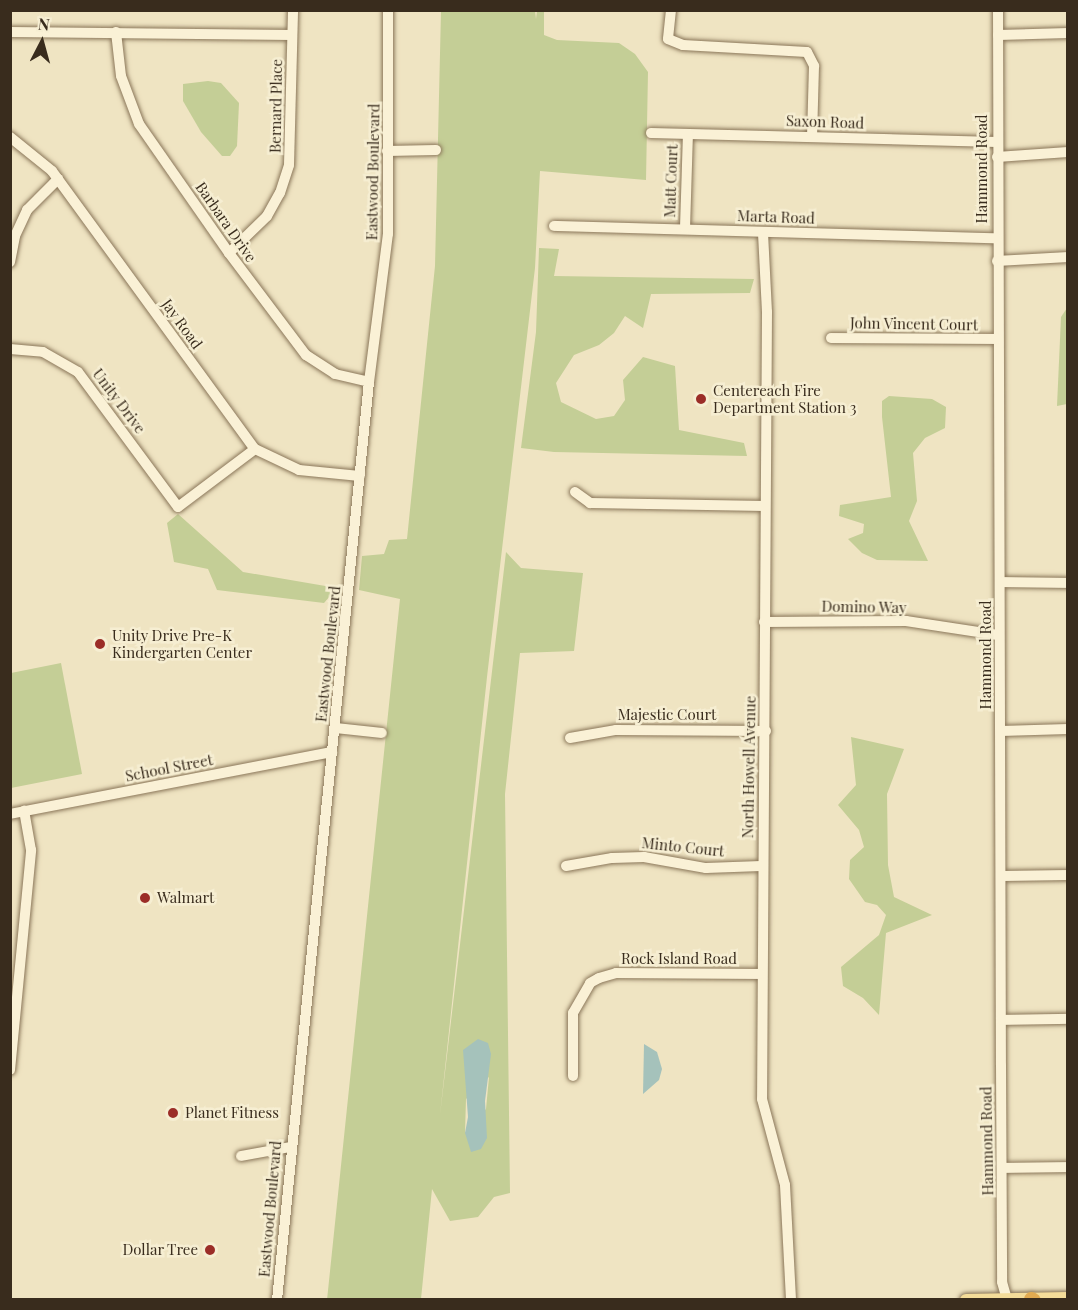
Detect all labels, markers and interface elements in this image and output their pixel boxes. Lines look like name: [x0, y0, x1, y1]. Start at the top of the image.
north arrow: [12, 12, 72, 72]
text: N: [37, 13, 51, 35]
street label: Bernard Place: [266, 59, 286, 153]
street label: Eastwood Boulevard: [363, 104, 383, 240]
street label: Saxon Road: [786, 112, 864, 132]
street label: Hammond Road: [973, 114, 991, 224]
street label: Matt Court: [661, 144, 681, 218]
street label: Barbara Drive: [192, 178, 260, 266]
street label: Marta Road: [737, 207, 815, 227]
street label: Jay Road: [158, 296, 206, 352]
street label: John Vincent Court: [850, 314, 978, 334]
street label: Unity Drive: [89, 365, 149, 437]
place label: Centereach Fire Department Station 3: [713, 381, 857, 416]
marker: Centereach Fire Department Station 3: [694, 392, 708, 406]
street label: Eastwood Boulevard: [312, 585, 344, 723]
street label: Domino Way: [821, 597, 907, 617]
street label: Hammond Road: [977, 600, 995, 710]
place label: Unity Drive Pre-K Kindergarten Center: [112, 626, 252, 661]
marker: Unity Drive Pre-K Kindergarten Center: [93, 637, 107, 651]
street label: North Howell Avenue: [739, 695, 759, 839]
street label: Majestic Court: [618, 706, 716, 724]
street label: School Street: [124, 751, 214, 785]
street label: Minto Court: [641, 834, 725, 860]
place label: Walmart: [157, 889, 214, 907]
marker: Walmart: [138, 891, 152, 905]
street label: Rock Island Road: [621, 950, 737, 968]
street label: Hammond Road: [977, 1086, 997, 1196]
place label: Planet Fitness: [185, 1104, 279, 1122]
marker: Planet Fitness: [166, 1106, 180, 1120]
street label: Eastwood Boulevard: [255, 1140, 285, 1278]
place label: Dollar Tree: [122, 1241, 198, 1259]
marker: Dollar Tree: [203, 1243, 217, 1257]

